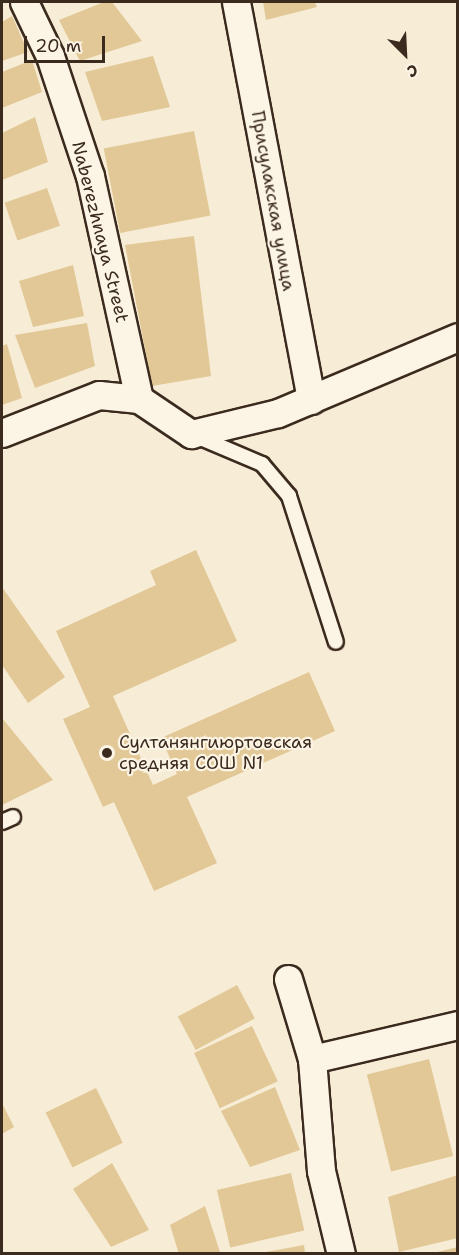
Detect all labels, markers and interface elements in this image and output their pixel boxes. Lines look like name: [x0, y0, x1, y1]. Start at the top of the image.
scale bar: [27, 24, 108, 62]
north arrow: [375, 24, 435, 84]
text: 20 m: [35, 34, 81, 58]
text: С: [404, 59, 421, 82]
street label: Присулакская улица: [247, 109, 299, 293]
street label: Naberezhnaya Street: [67, 139, 133, 325]
place label: Султанянгиюртовская средняя СОШ N1: [119, 732, 312, 774]
marker: Султанянгиюртовская средняя СОШ N1: [100, 746, 114, 760]

